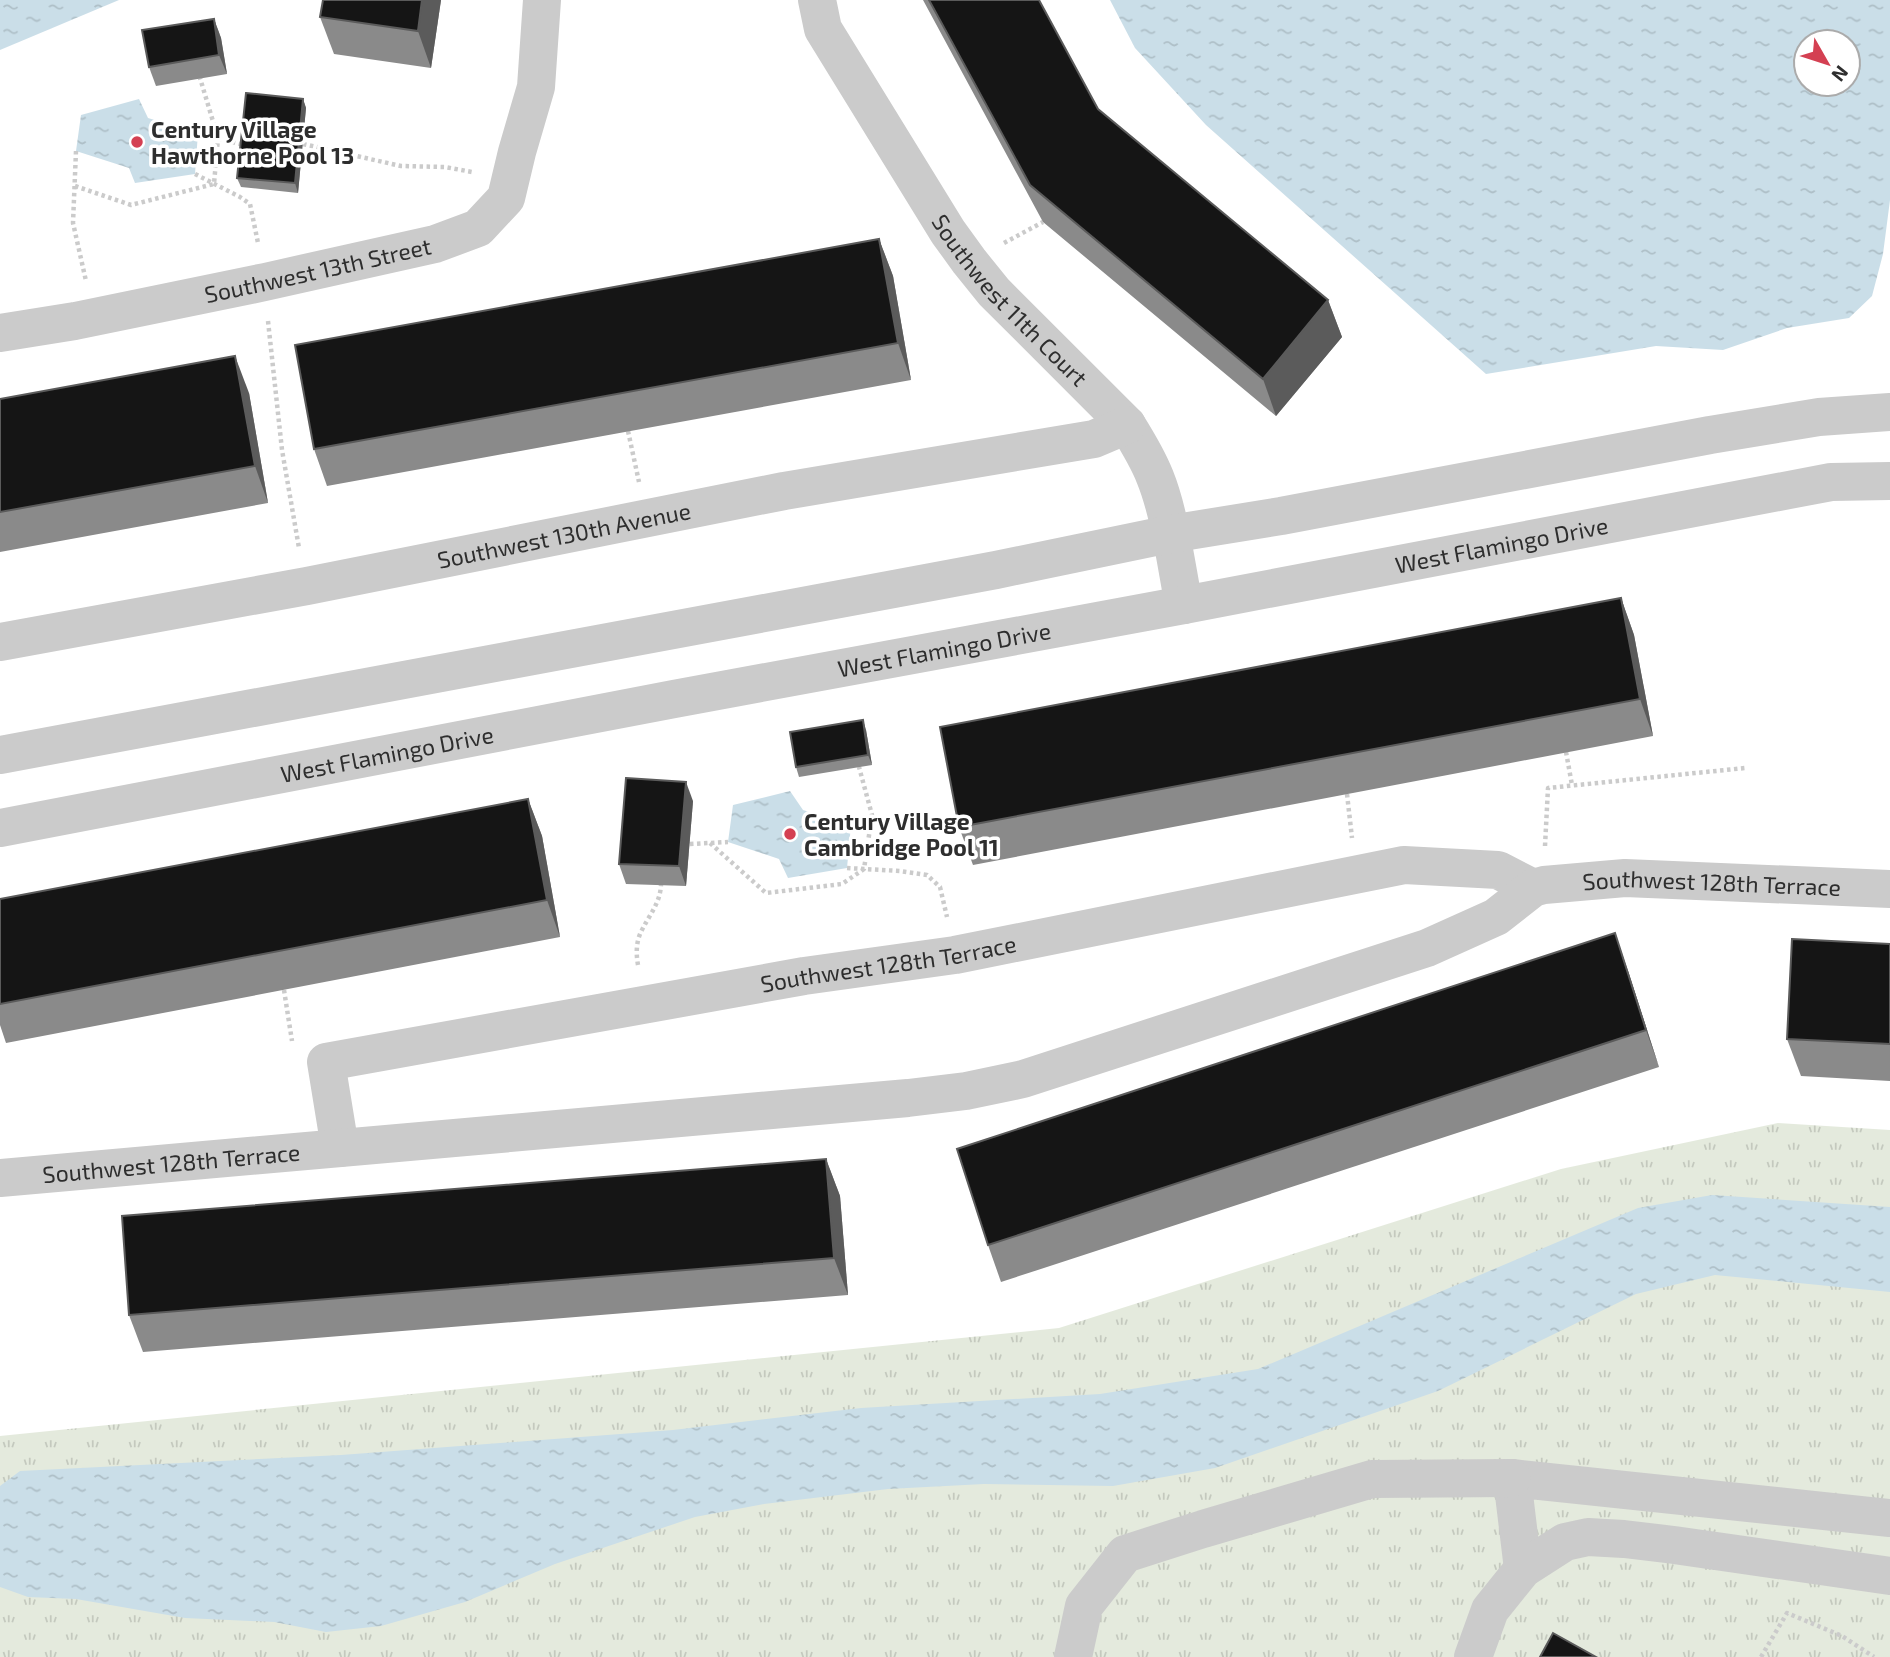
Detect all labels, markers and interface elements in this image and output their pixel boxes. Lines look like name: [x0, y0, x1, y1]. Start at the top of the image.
north arrow: [1792, 28, 1862, 98]
text: N: [1827, 61, 1854, 87]
place label: Century Village Hawthorne Pool 13: [151, 115, 354, 169]
marker: Century Village Hawthorne Pool 13: [129, 134, 145, 150]
street label: Southwest 11th Court: [926, 209, 1094, 392]
street label: Southwest 13th Street: [202, 231, 434, 308]
street label: Southwest 130th Avenue: [435, 496, 693, 574]
street label: West Flamingo Drive: [1393, 511, 1610, 579]
street label: West Flamingo Drive: [835, 616, 1053, 683]
street label: West Flamingo Drive: [278, 720, 496, 788]
place label: Century Village Cambridge Pool 11: [804, 807, 999, 861]
marker: Century Village Cambridge Pool 11: [782, 826, 798, 842]
street label: Southwest 128th Terrace: [1581, 864, 1841, 901]
street label: Southwest 128th Terrace: [758, 929, 1019, 998]
street label: Southwest 128th Terrace: [41, 1138, 301, 1188]

